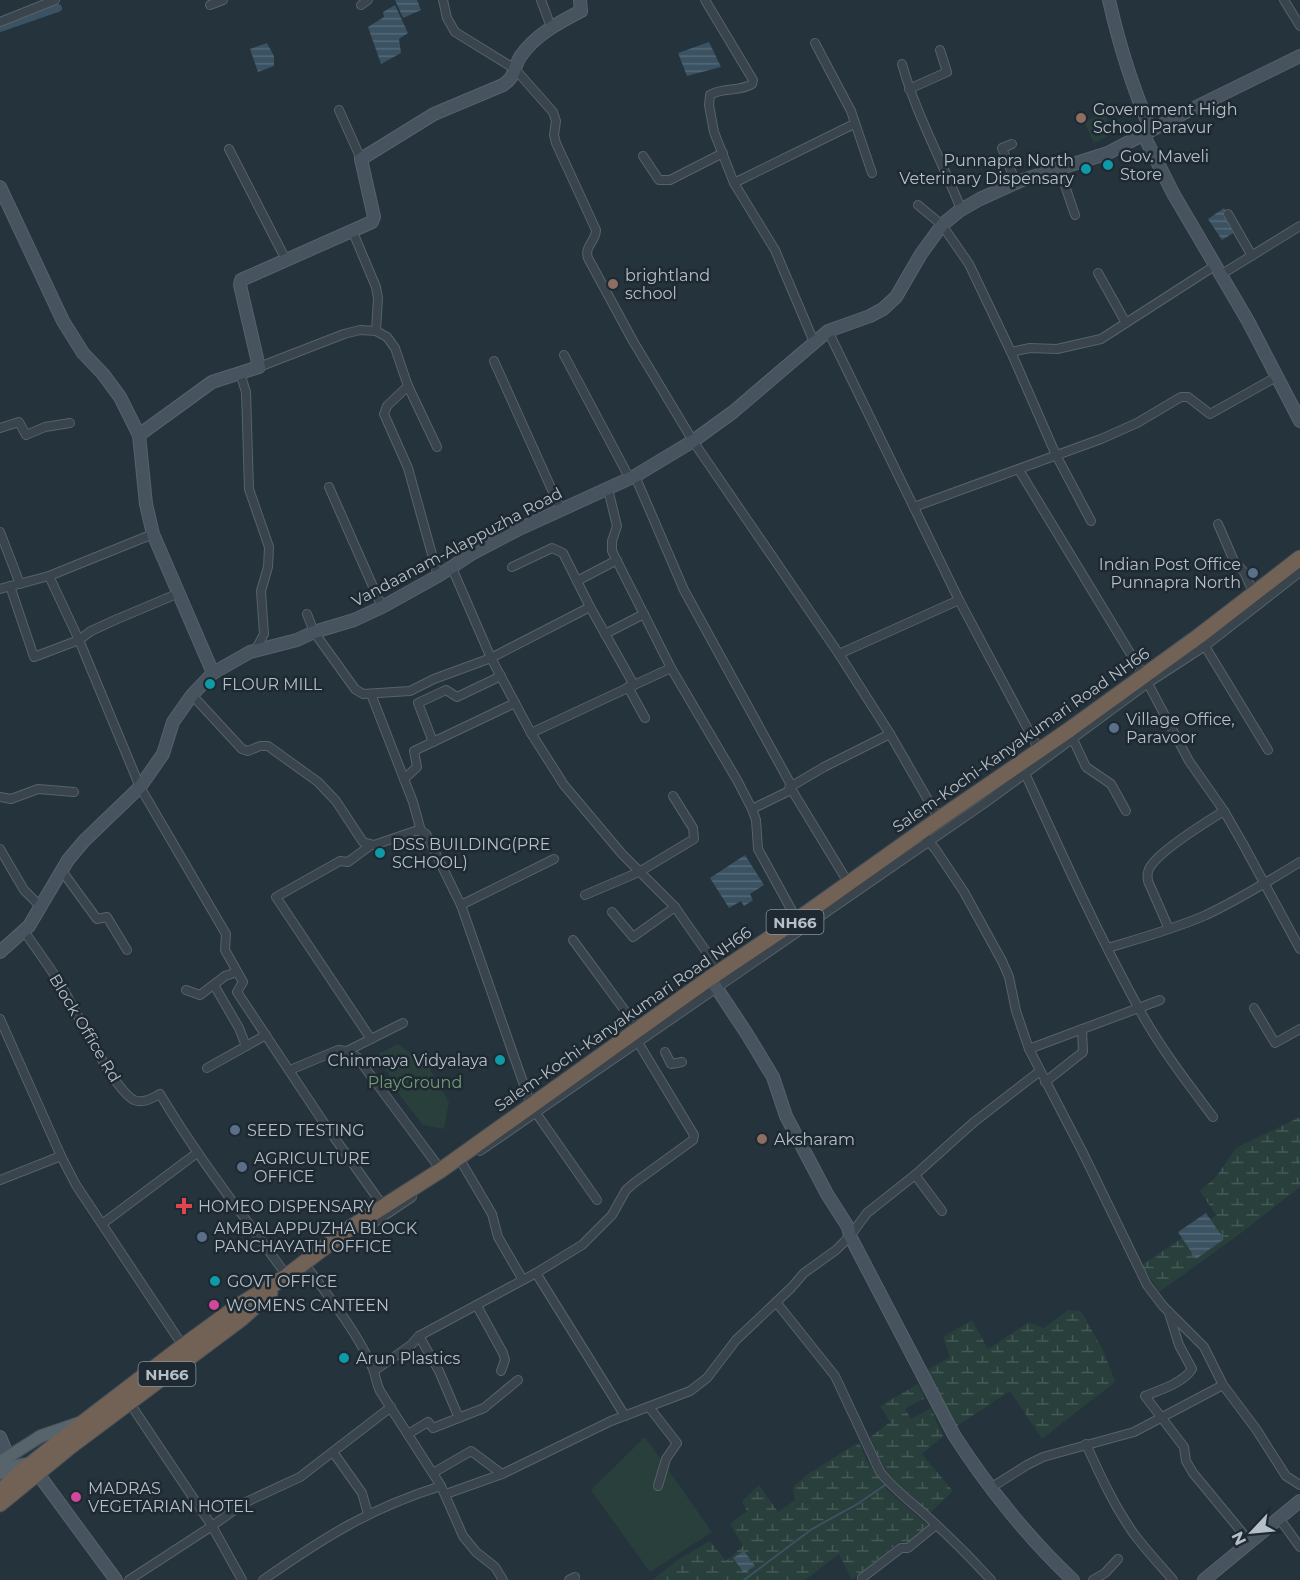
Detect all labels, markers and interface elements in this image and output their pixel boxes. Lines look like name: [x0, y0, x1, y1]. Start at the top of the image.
place label: Government High School Paravur: [1093, 100, 1238, 137]
marker: Government High School Paravur: [1074, 111, 1088, 125]
place label: Gov. Maveli Store: [1120, 147, 1209, 184]
place label: Punnapra North Veterinary Dispensary: [899, 151, 1074, 188]
marker: Gov. Maveli Store: [1101, 158, 1115, 172]
marker: Punnapra North Veterinary Dispensary: [1079, 162, 1093, 176]
place label: brightland school: [625, 266, 710, 303]
marker: brightland school: [606, 277, 620, 291]
street label: Vandaanam-Alappuzha Road: [349, 483, 565, 611]
place label: Indian Post Office Punnapra North: [1099, 555, 1241, 592]
marker: Indian Post Office Punnapra North: [1246, 566, 1260, 580]
street label: Salem-Kochi-Kanyakumari Road NH66: [889, 643, 1153, 836]
place label: FLOUR MILL: [222, 675, 323, 694]
marker: FLOUR MILL: [203, 677, 217, 691]
place label: Village Office, Paravoor: [1126, 710, 1235, 747]
marker: Village Office, Paravoor: [1107, 721, 1121, 735]
place label: DSS BUILDING(PRE SCHOOL): [392, 835, 550, 872]
marker: DSS BUILDING(PRE SCHOOL): [373, 846, 387, 860]
road number: NH66: [766, 910, 824, 934]
street label: Salem-Kochi-Kanyakumari Road NH66: [491, 922, 755, 1115]
street label: Block Office Rd: [45, 970, 125, 1086]
place label: Chinmaya Vidyalaya: [328, 1051, 488, 1070]
marker: Chinmaya Vidyalaya: [493, 1053, 507, 1067]
park label: PlayGround: [368, 1073, 462, 1092]
place label: SEED TESTING: [247, 1121, 365, 1140]
marker: SEED TESTING: [228, 1123, 242, 1137]
place label: Aksharam: [774, 1130, 855, 1149]
marker: Aksharam: [755, 1132, 769, 1146]
place label: AGRICULTURE OFFICE: [254, 1149, 370, 1186]
marker: AGRICULTURE OFFICE: [235, 1160, 249, 1174]
marker: HOMEO DISPENSARY: [175, 1197, 193, 1215]
place label: HOMEO DISPENSARY: [198, 1197, 375, 1216]
place label: AMBALAPPUZHA BLOCK PANCHAYATH OFFICE: [214, 1219, 418, 1256]
marker: AMBALAPPUZHA BLOCK PANCHAYATH OFFICE: [195, 1230, 209, 1244]
place label: GOVT OFFICE: [227, 1272, 337, 1291]
marker: GOVT OFFICE: [208, 1274, 222, 1288]
place label: WOMENS CANTEEN: [226, 1296, 389, 1315]
marker: WOMENS CANTEEN: [207, 1298, 221, 1312]
place label: Arun Plastics: [356, 1349, 460, 1368]
marker: Arun Plastics: [337, 1351, 351, 1365]
road number: NH66: [138, 1362, 195, 1386]
place label: MADRAS VEGETARIAN HOTEL: [88, 1479, 254, 1516]
marker: MADRAS VEGETARIAN HOTEL: [69, 1490, 83, 1504]
north arrow: [1222, 1502, 1282, 1562]
text: N: [1228, 1528, 1250, 1548]

